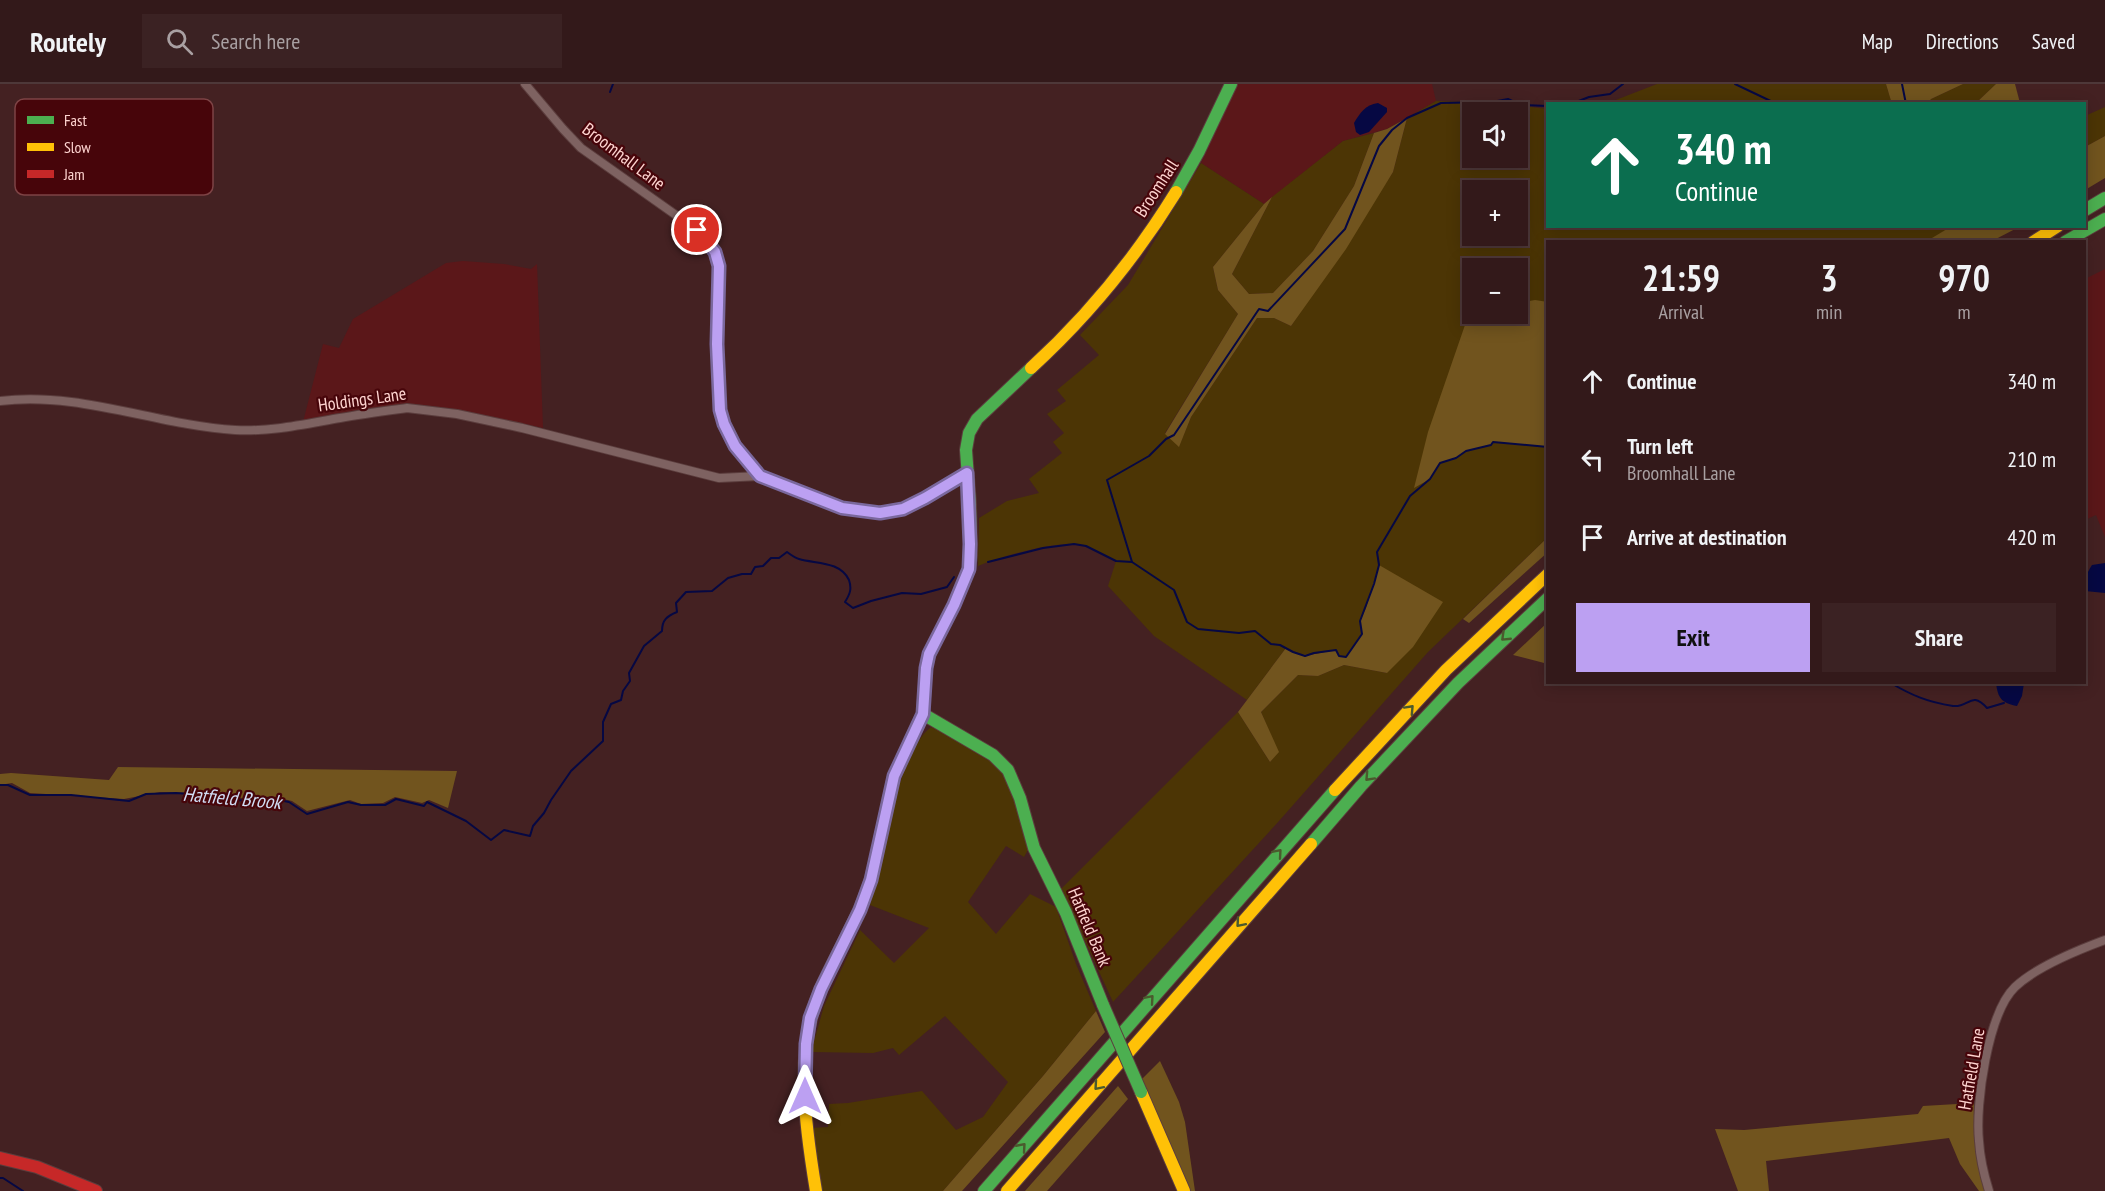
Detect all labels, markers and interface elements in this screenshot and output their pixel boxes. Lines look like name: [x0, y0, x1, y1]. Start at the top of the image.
search box: [142, 14, 562, 68]
text: Routely: [30, 23, 106, 60]
icon: search: [163, 25, 196, 58]
text: Search here: [211, 27, 300, 55]
text: Map: [1862, 28, 1893, 55]
text: Directions: [1926, 28, 1999, 55]
text: Saved: [2032, 28, 2075, 55]
legend: [15, 99, 213, 195]
map controls: [1462, 102, 1528, 324]
button: sound: [1462, 102, 1528, 168]
text: Fast: [64, 110, 87, 130]
street label: Broomhall Lane: [578, 117, 670, 195]
text: 340 m: [1675, 121, 1772, 176]
icon: ahead: [1576, 126, 1654, 204]
text: Slow: [64, 137, 91, 157]
street label: Broomhall: [1129, 154, 1184, 221]
text: Jam: [63, 164, 85, 184]
text: Continue: [1675, 174, 1758, 208]
button: +: [1462, 180, 1528, 246]
pin: [671, 204, 722, 255]
icon: arrive: [680, 213, 713, 246]
text: 21:59: [1642, 254, 1720, 301]
text: 3: [1820, 254, 1838, 301]
text: 970: [1938, 254, 1990, 301]
button: −: [1462, 258, 1528, 324]
text: Arrival: [1658, 299, 1704, 325]
text: min: [1816, 299, 1842, 325]
text: m: [1958, 299, 1971, 325]
icon: ahead: [1576, 365, 1609, 398]
text: Continue: [1627, 367, 1697, 395]
text: 340 m: [2007, 367, 2056, 395]
street label: Holdings Lane: [317, 381, 407, 417]
text: Turn left: [1627, 432, 1693, 460]
icon: left: [1576, 443, 1609, 476]
text: 210 m: [2007, 445, 2056, 473]
text: Broomhall Lane: [1627, 460, 1736, 486]
icon: arrive: [1576, 521, 1609, 554]
text: Arrive at destination: [1627, 523, 1787, 551]
text: 420 m: [2007, 523, 2056, 551]
button: Exit: [1576, 603, 1810, 672]
button: Share: [1822, 603, 2056, 672]
one-way arrow: [1501, 630, 1512, 641]
one-way arrow: [1402, 705, 1413, 716]
one-way arrow: [1365, 771, 1376, 781]
water label: Hatfield Brook: [182, 781, 285, 815]
one-way arrow: [1271, 849, 1282, 860]
street label: Hatfield Bank: [1063, 884, 1117, 970]
one-way arrow: [1236, 916, 1247, 927]
one-way arrow: [1143, 996, 1154, 1006]
street label: Hatfield Lane: [1952, 1026, 1990, 1112]
position arrow: [773, 1064, 837, 1128]
one-way arrow: [1094, 1079, 1105, 1090]
one-way arrow: [1015, 1143, 1026, 1154]

